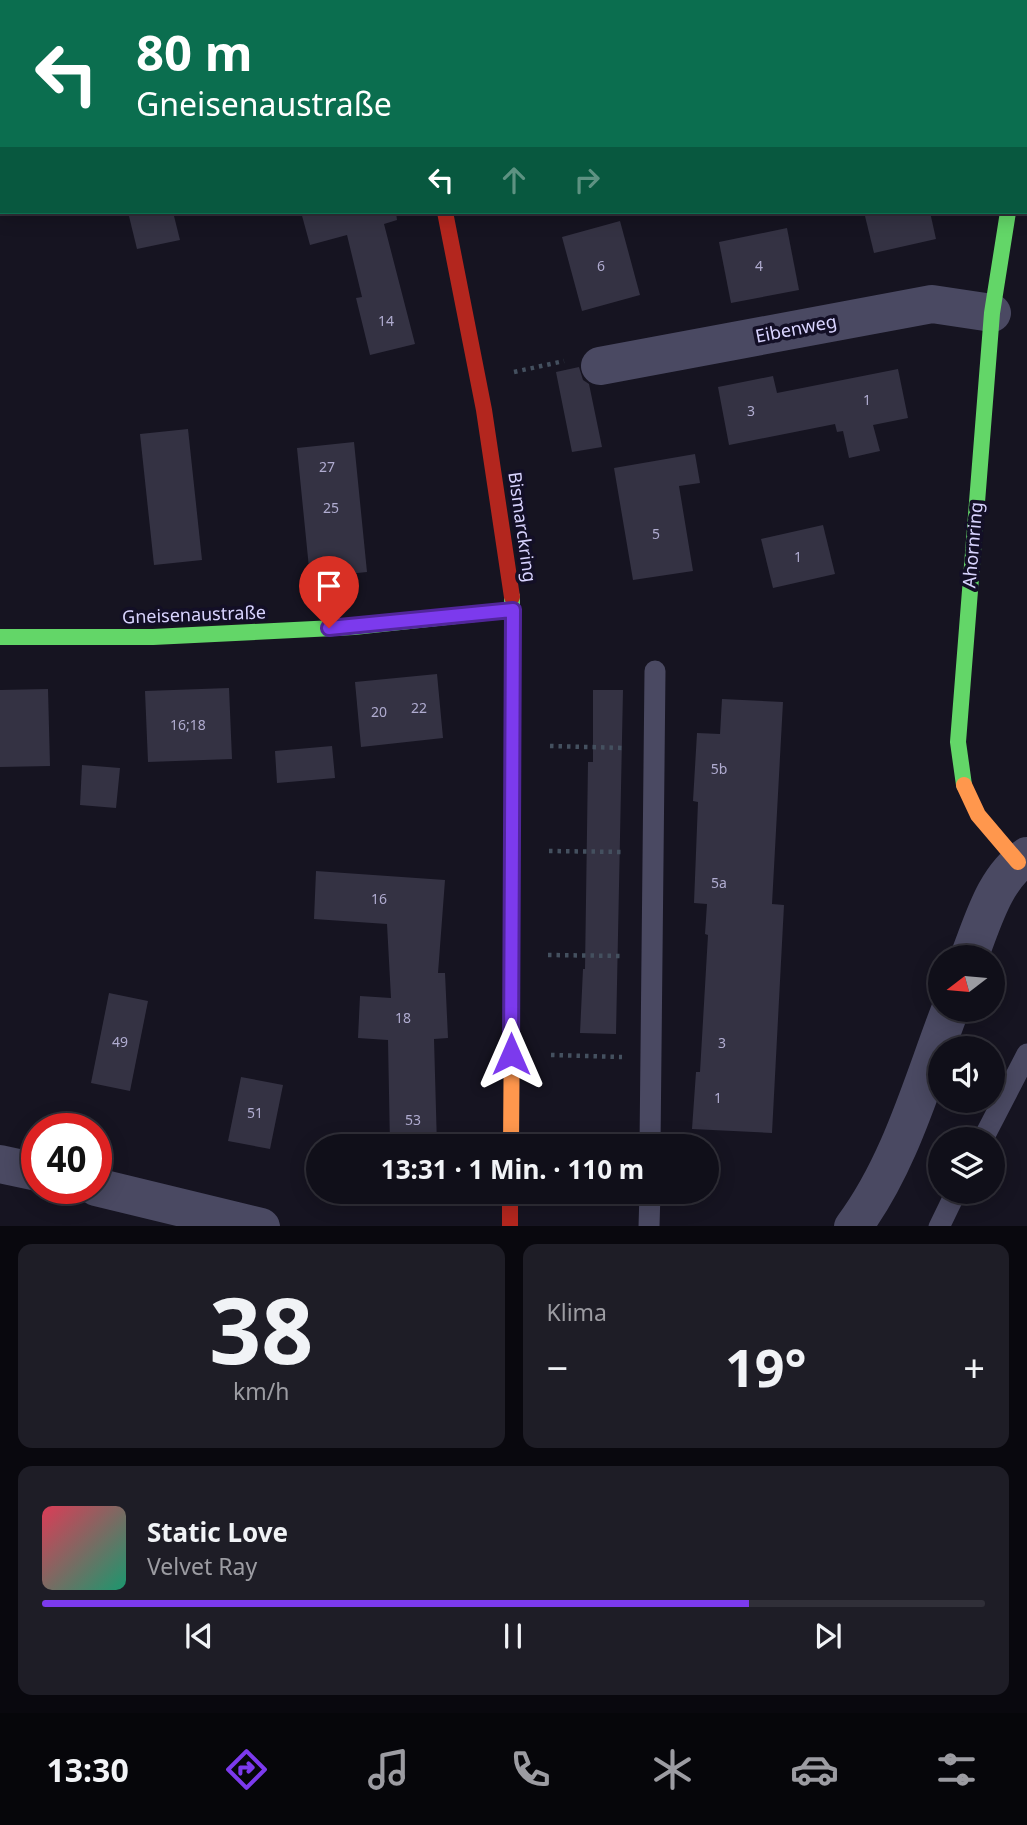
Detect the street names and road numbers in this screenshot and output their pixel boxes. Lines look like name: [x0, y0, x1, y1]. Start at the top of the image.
street label: Eibenweg: [753, 308, 839, 348]
street label: Bismarckring: [503, 470, 543, 584]
street label: Ahornring: [956, 501, 988, 589]
street label: Gneisenaustraße: [122, 599, 266, 629]

